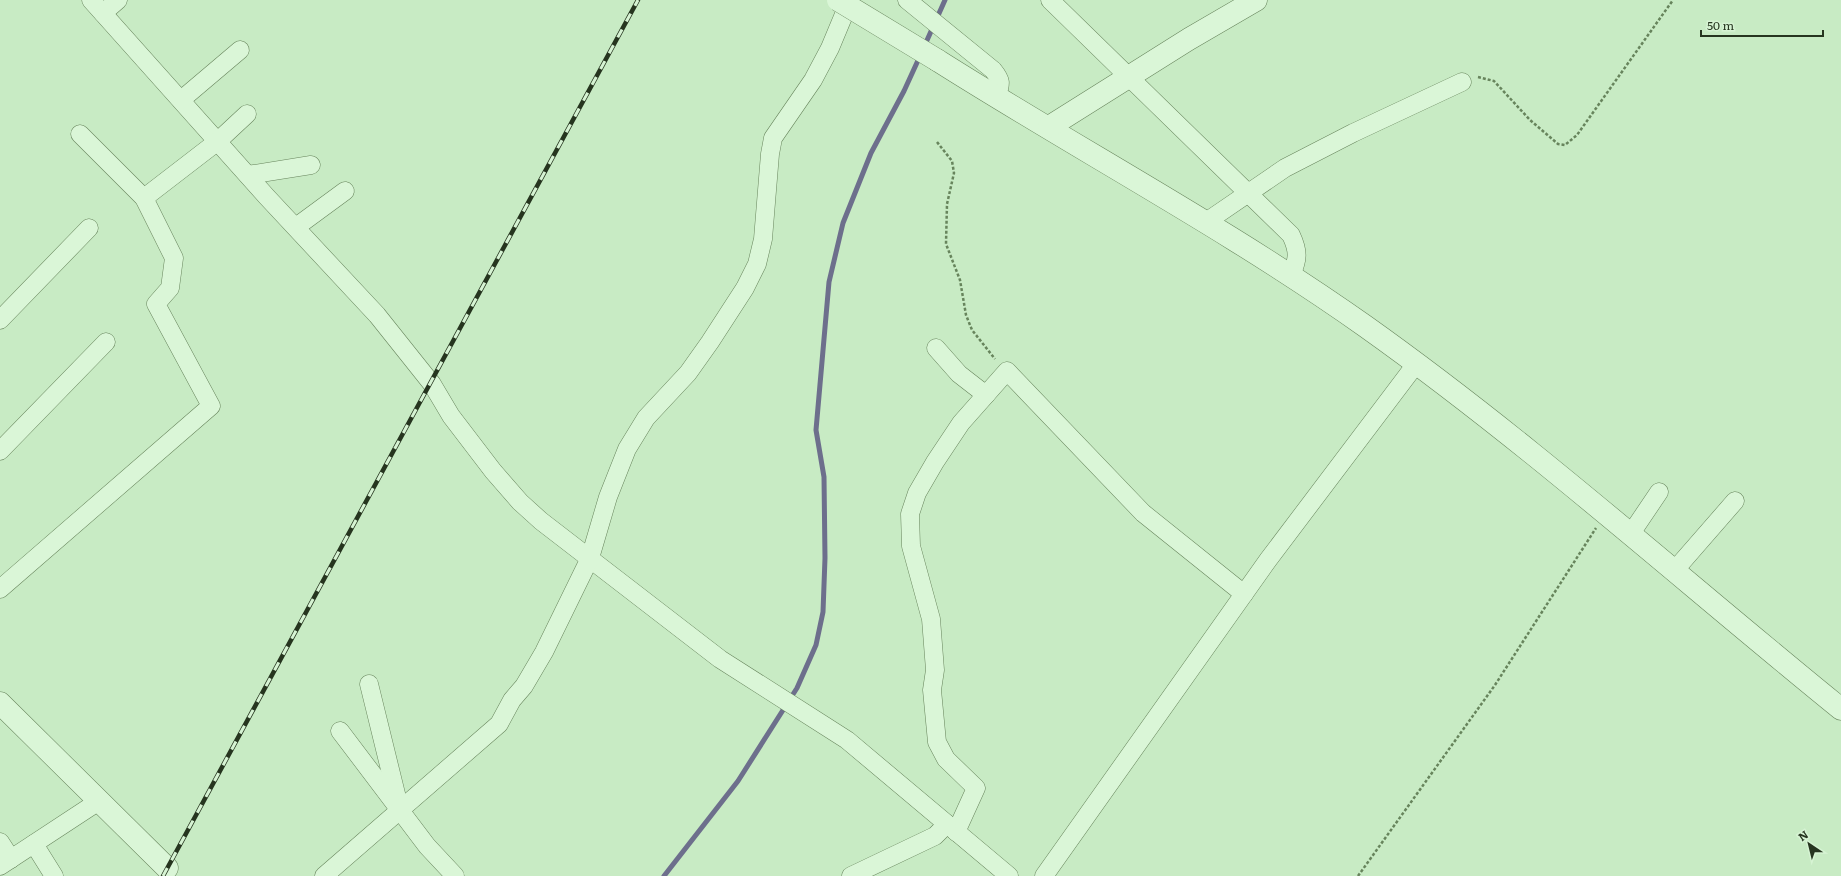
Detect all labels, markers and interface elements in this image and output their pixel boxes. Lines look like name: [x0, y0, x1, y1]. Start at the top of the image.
scale bar: [1701, 12, 1823, 38]
text: 50 m: [1707, 16, 1734, 34]
north arrow: [1789, 824, 1829, 864]
text: N: [1794, 826, 1811, 844]

